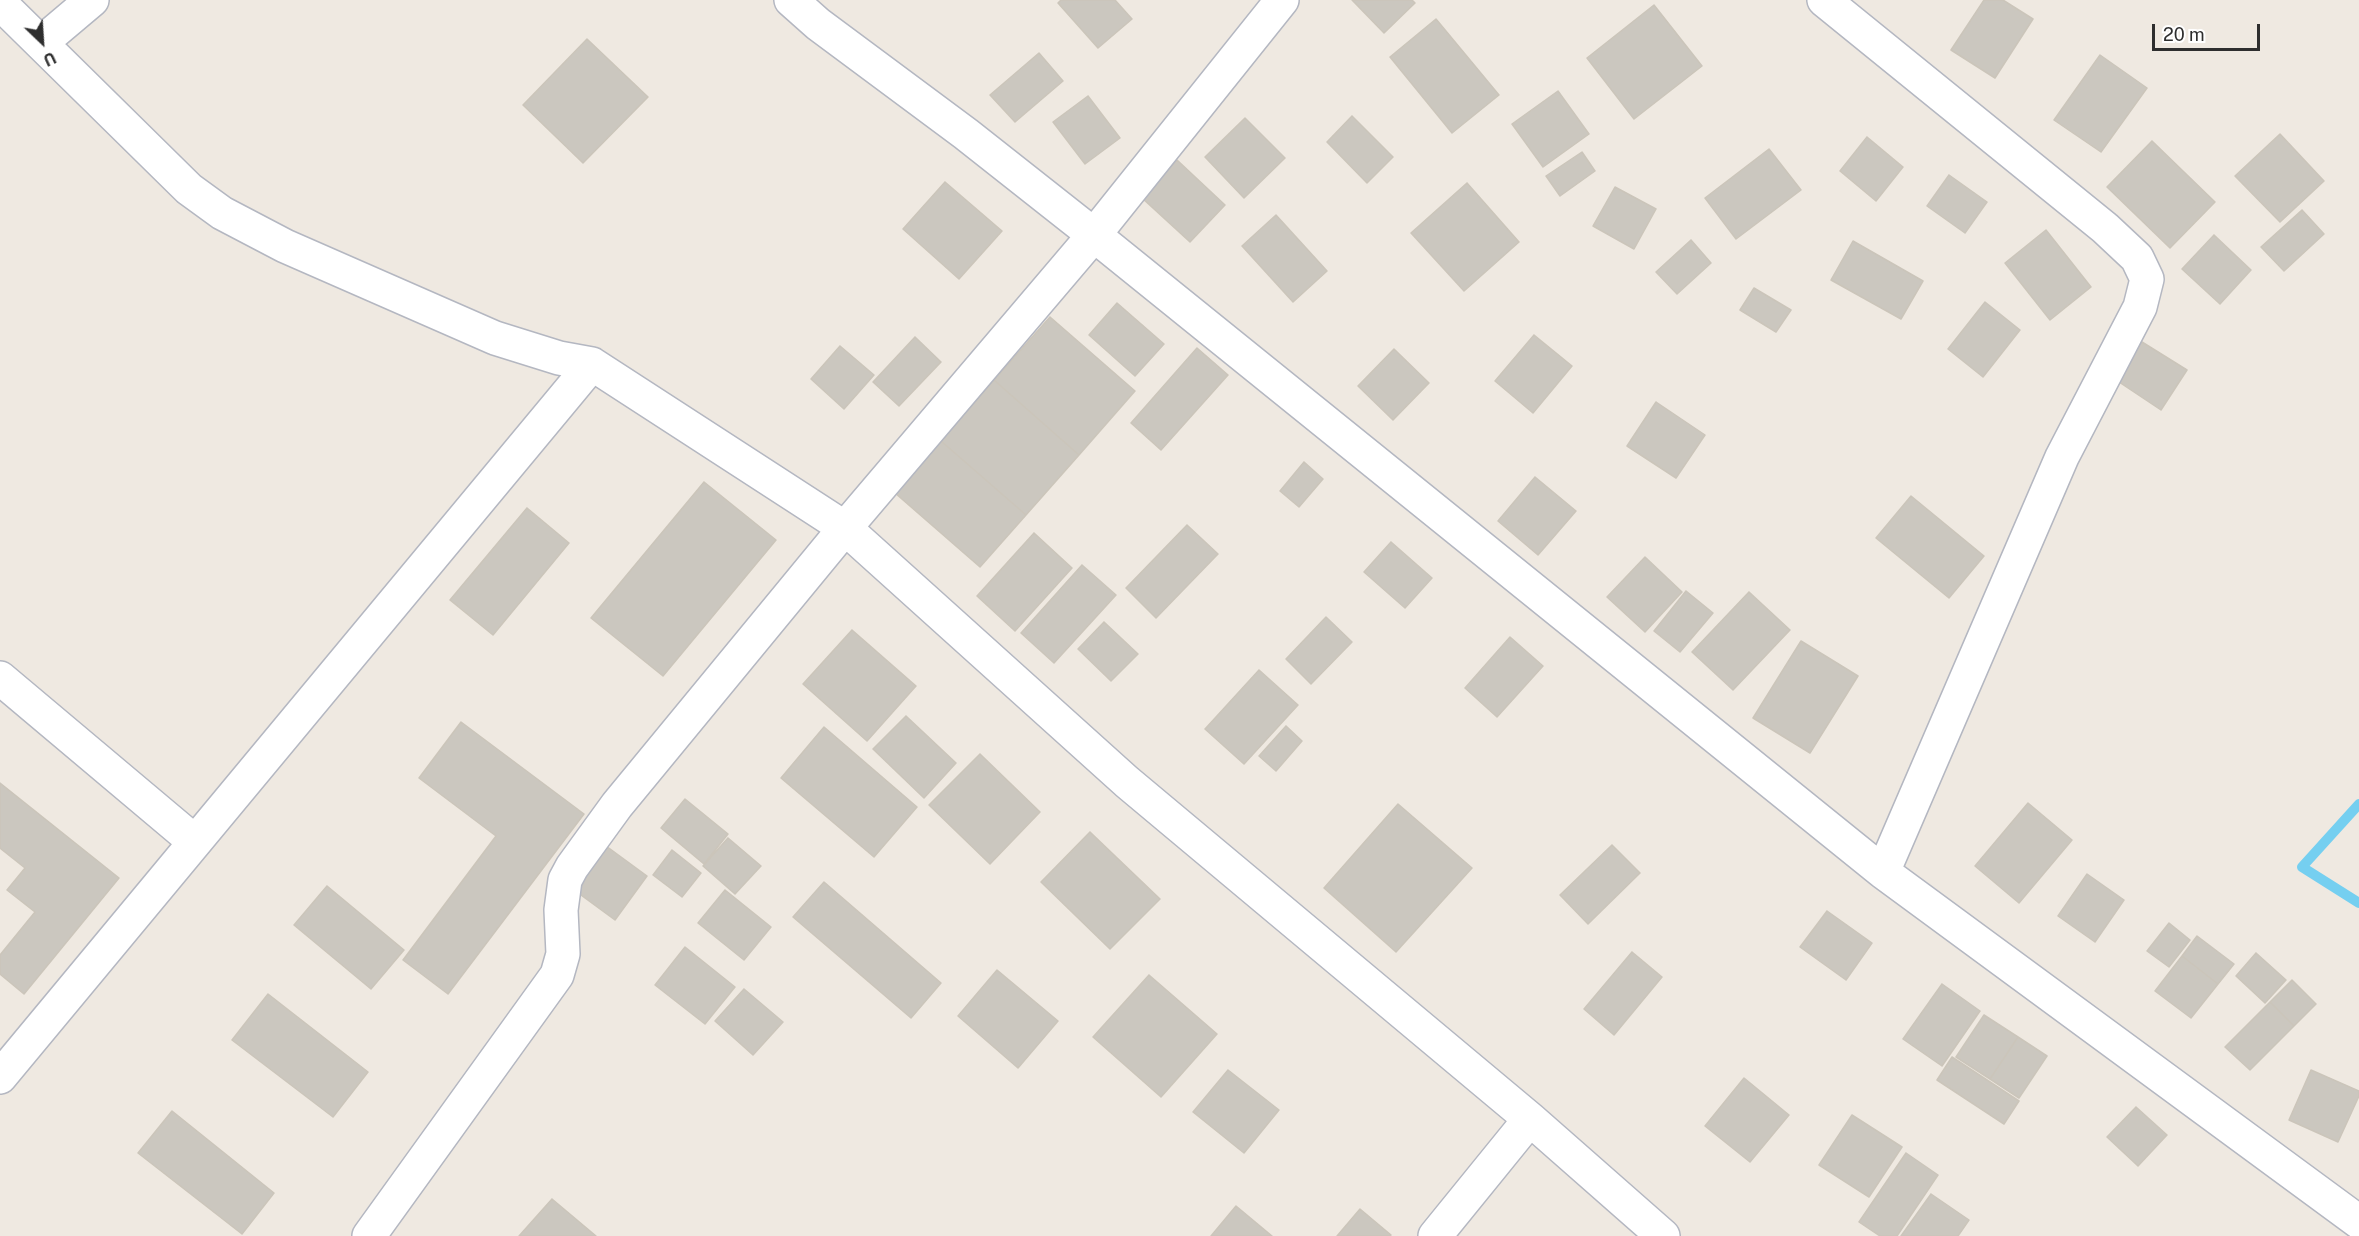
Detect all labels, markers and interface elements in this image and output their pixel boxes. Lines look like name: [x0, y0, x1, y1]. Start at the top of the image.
north arrow: [12, 12, 72, 72]
scale bar: [2155, 12, 2263, 50]
text: 20 m: [2163, 24, 2205, 45]
text: U: [41, 48, 59, 70]

